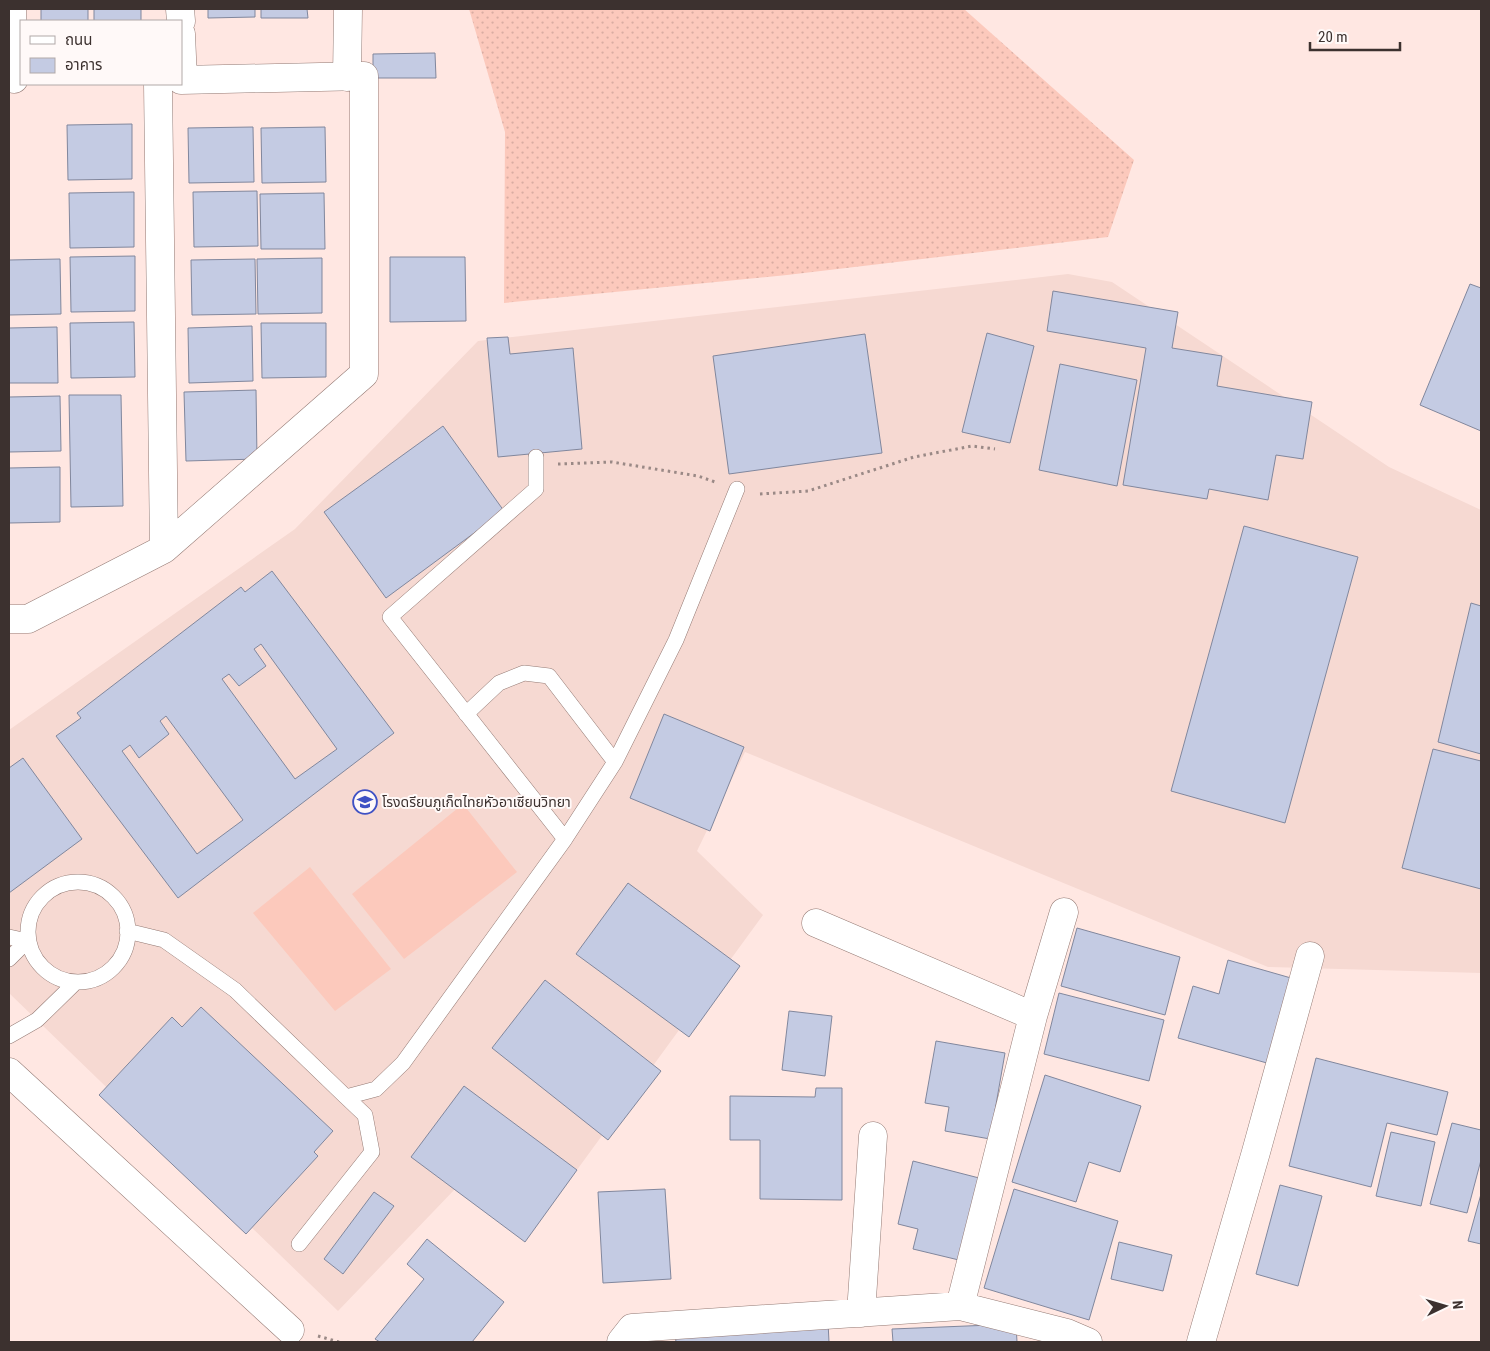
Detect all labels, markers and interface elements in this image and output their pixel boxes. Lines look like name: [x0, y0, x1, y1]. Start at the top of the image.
legend: [20, 20, 182, 85]
scale bar: [1310, 20, 1400, 52]
text: 20 m: [1318, 28, 1348, 46]
text: ถนน: [65, 31, 92, 49]
text: อาคาร: [65, 56, 102, 74]
school or university icon: โรงดรียนภูเก็ตไทยหัวอาเซียนวิทยา: [352, 789, 378, 815]
place label: โรงดรียนภูเก็ตไทยหัวอาเซียนวิทยา: [382, 794, 571, 811]
north arrow: [1420, 1281, 1470, 1331]
text: N: [1450, 1300, 1466, 1310]

